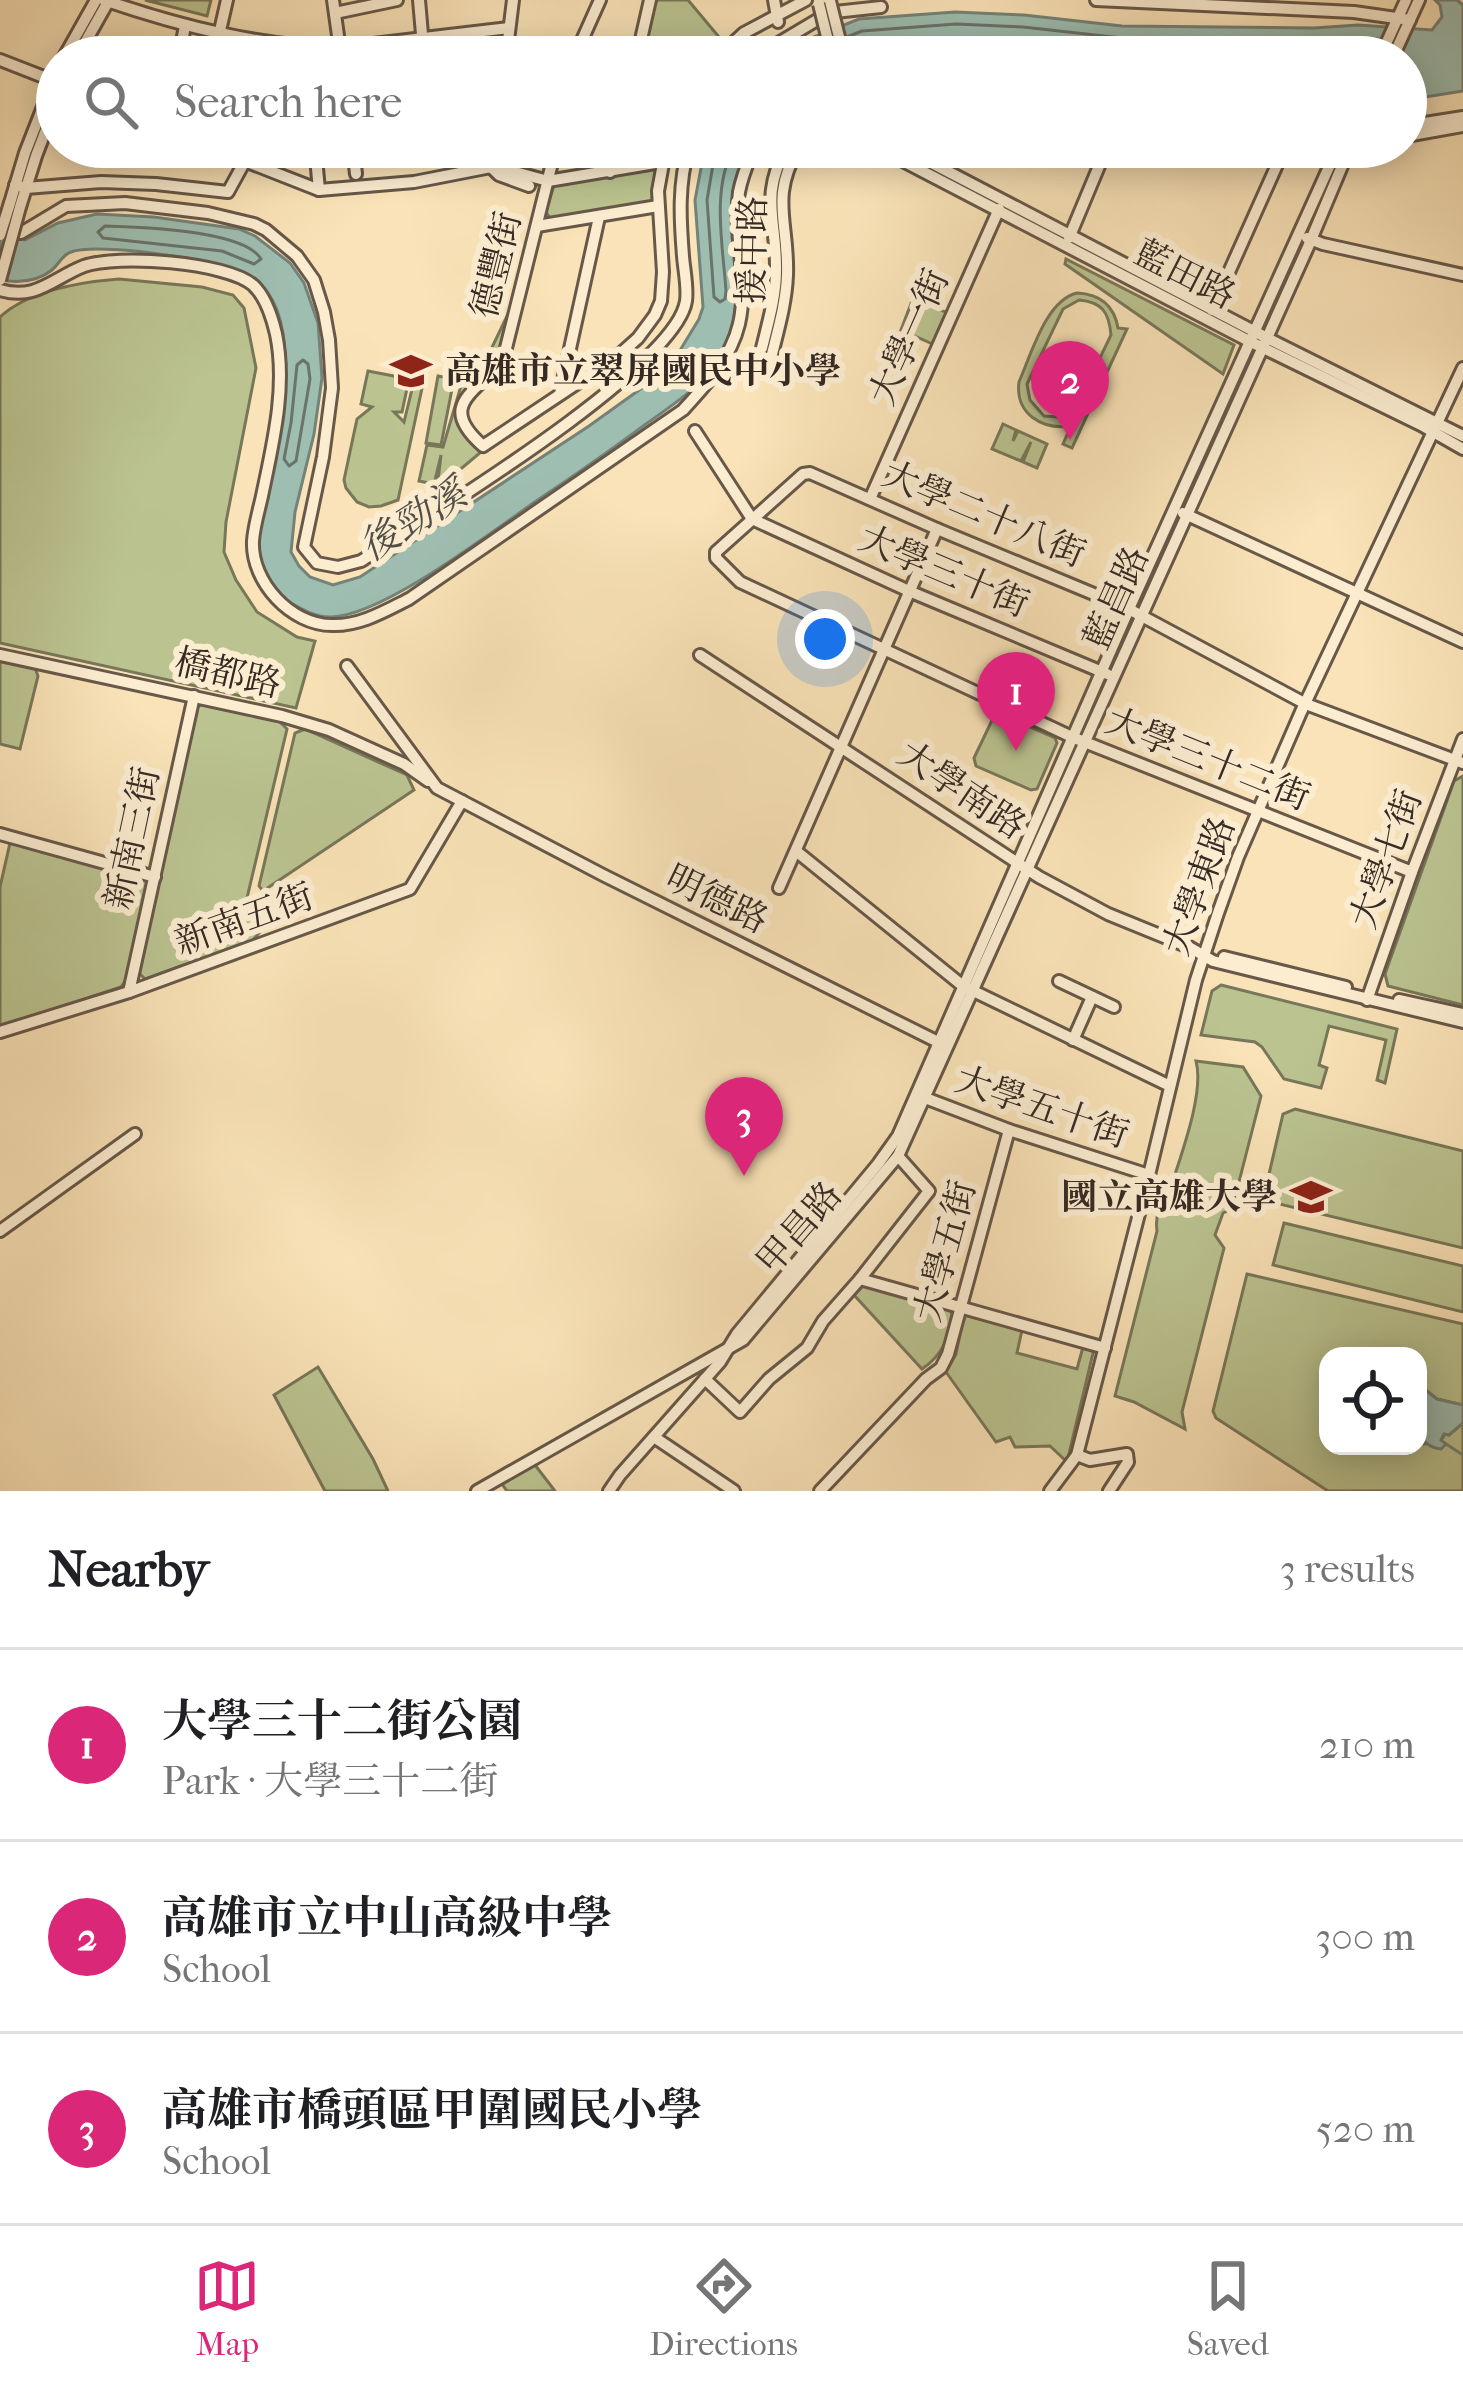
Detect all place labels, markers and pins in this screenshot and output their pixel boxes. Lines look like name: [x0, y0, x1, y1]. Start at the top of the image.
pin: 2: [1031, 341, 1109, 440]
school or university icon: 高雄市立翠屏國民中小學: [388, 348, 434, 394]
place label: 高雄市立翠屏國民中小學: [445, 350, 841, 392]
pin: 1: [977, 652, 1055, 751]
pin: 3: [705, 1077, 783, 1176]
school or university icon: 國立高雄大學: [1288, 1174, 1334, 1220]
place label: 國立高雄大學: [1061, 1176, 1277, 1218]

